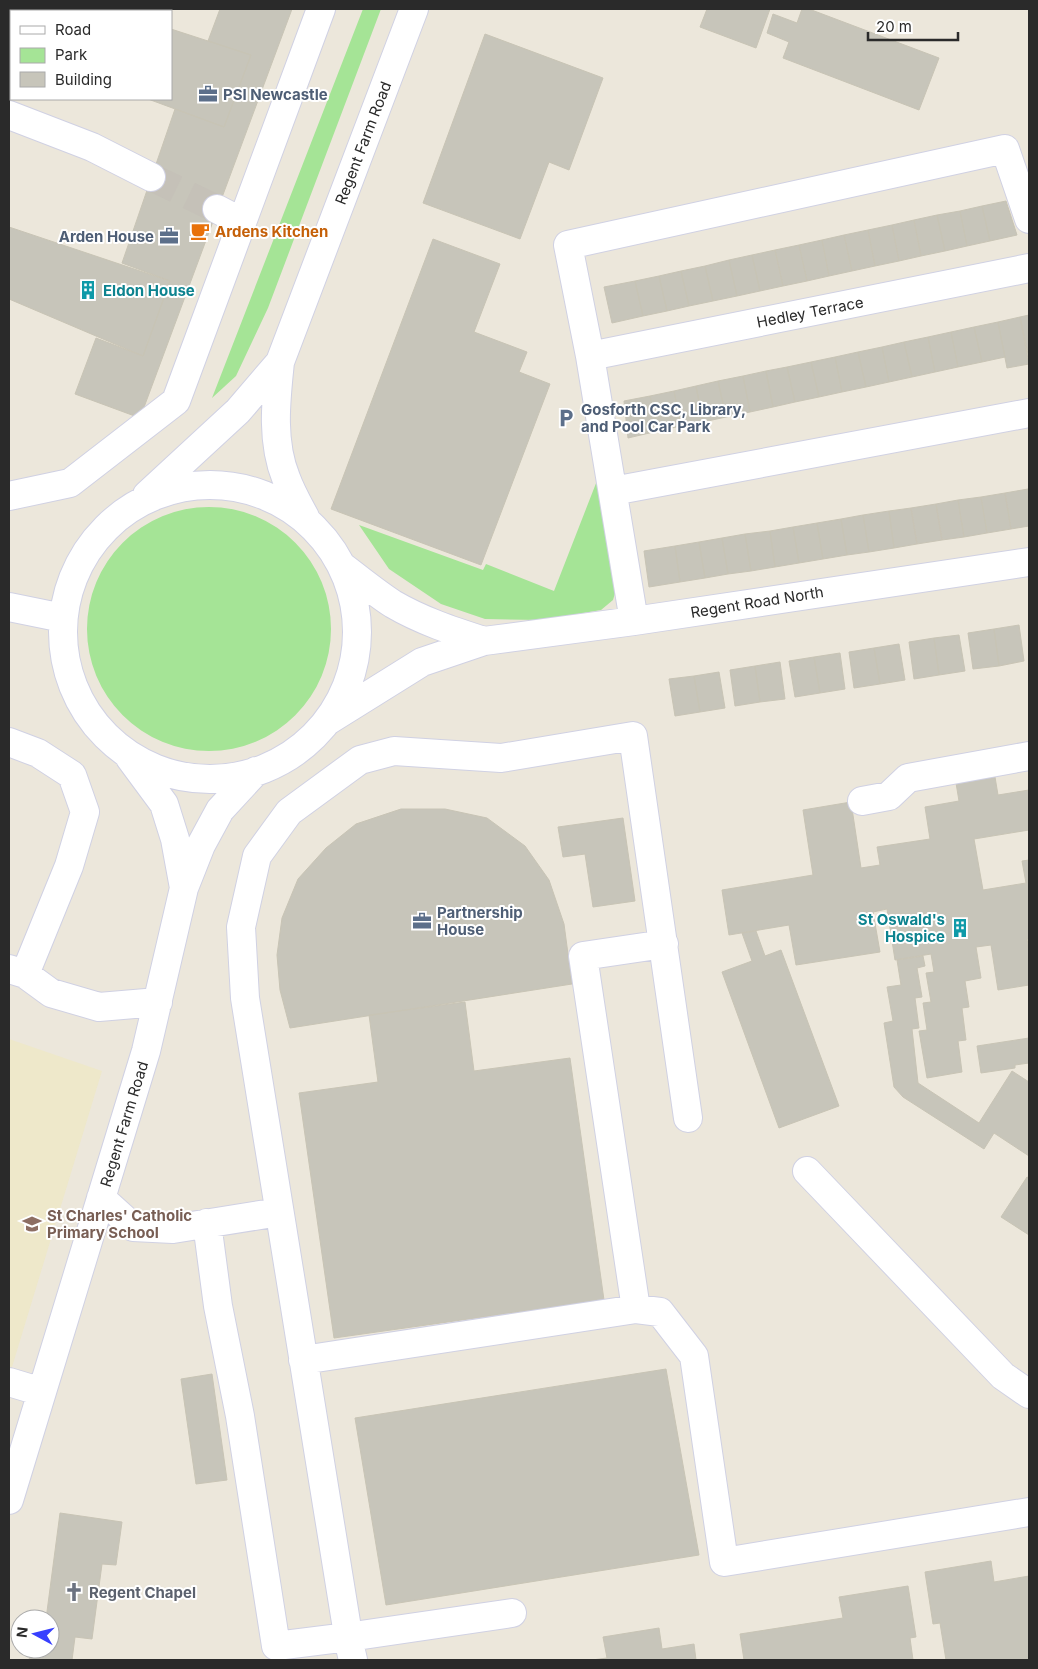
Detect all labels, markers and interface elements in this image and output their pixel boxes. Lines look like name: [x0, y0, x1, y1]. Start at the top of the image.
legend: [10, 10, 172, 100]
scale bar: [868, 10, 958, 42]
text: 20 m: [876, 17, 912, 36]
text: Road: [55, 20, 91, 39]
text: Park: [55, 45, 88, 64]
text: Building: [55, 70, 112, 89]
street label: Regent Farm Road: [331, 79, 395, 207]
office icon: PSI Newcastle: [197, 83, 219, 105]
place label: PSI Newcastle: [223, 85, 328, 104]
cafe icon: Ardens Kitchen: [189, 220, 211, 242]
place label: Ardens Kitchen: [215, 222, 328, 241]
office icon: Arden House: [158, 225, 180, 247]
place label: Arden House: [59, 227, 154, 246]
building icon: Eldon House: [77, 279, 99, 301]
place label: Eldon House: [103, 281, 195, 300]
street label: Hedley Terrace: [755, 292, 865, 332]
place label: Gosforth CSC, Library, and Pool Car Park: [581, 400, 746, 436]
parking icon: Gosforth CSC, Library, and Pool Car Park: [555, 407, 577, 429]
street label: Regent Road North: [689, 582, 825, 622]
place label: Partnership House: [437, 903, 523, 939]
office icon: Partnership House: [411, 910, 433, 932]
place label: St Oswald's Hospice: [858, 910, 945, 946]
building icon: St Oswald's Hospice: [949, 917, 971, 939]
street label: Regent Farm Road: [96, 1059, 152, 1189]
place label: St Charles' Catholic Primary School: [47, 1206, 192, 1242]
school or university icon: St Charles' Catholic Primary School: [21, 1213, 43, 1235]
church icon: Regent Chapel: [63, 1581, 85, 1603]
place label: Regent Chapel: [89, 1583, 196, 1602]
north arrow: [10, 1609, 60, 1659]
text: N: [13, 1626, 31, 1639]

